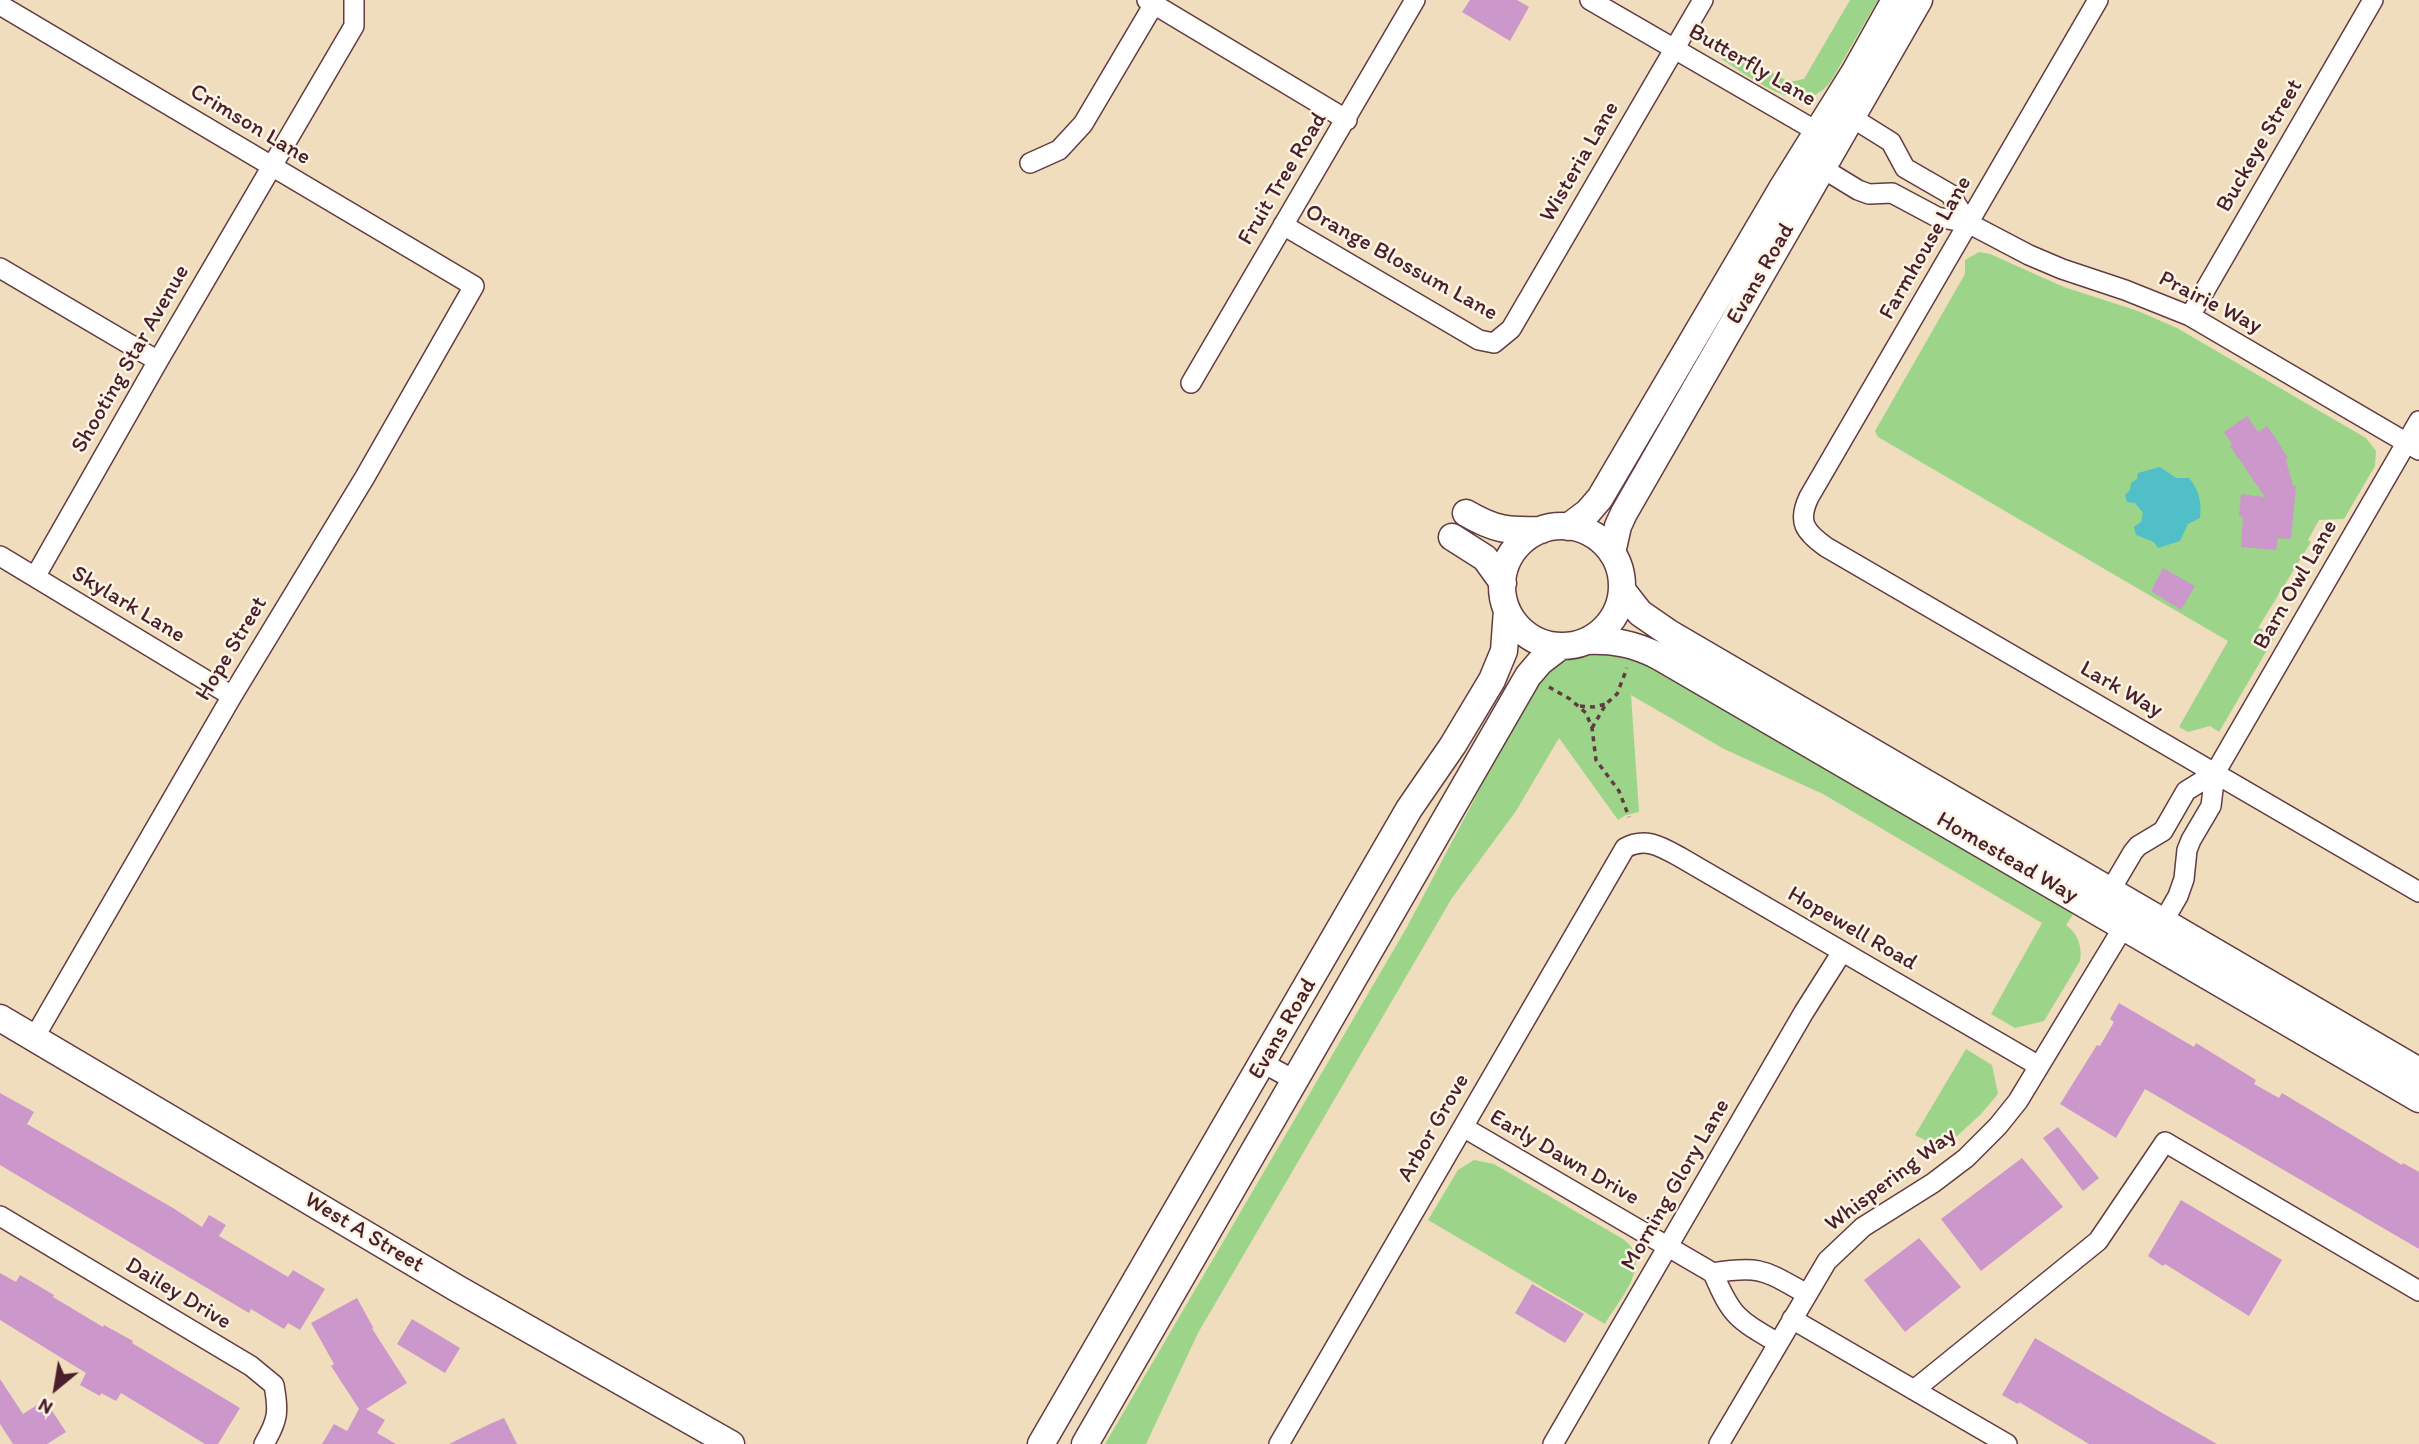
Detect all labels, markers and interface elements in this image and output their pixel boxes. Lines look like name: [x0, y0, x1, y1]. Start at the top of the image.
street label: Butterfly Lane: [1683, 18, 1821, 114]
street label: Buckeye Street: [2211, 75, 2309, 217]
street label: Crimson Lane: [185, 78, 315, 172]
street label: Wisteria Lane: [1534, 97, 1626, 227]
street label: Fruit Tree Road: [1233, 108, 1333, 250]
street label: Farmhouse Lane: [1874, 171, 1978, 325]
street label: Orange Blossum Lane: [1300, 199, 1502, 327]
street label: Evans Road: [1721, 218, 1801, 330]
street label: Shooting Star Avenue: [66, 260, 196, 458]
street label: Prairie Way: [2154, 265, 2266, 341]
street label: Barn Owl Lane: [2248, 515, 2344, 655]
street label: Skylark Lane: [66, 560, 190, 650]
street label: Hope Street: [190, 592, 274, 706]
street label: Lark Way: [2075, 655, 2167, 725]
street label: Homestead Way: [1931, 806, 2083, 910]
street label: Hopewell Road: [1782, 881, 1922, 977]
street label: Evans Road: [1243, 973, 1323, 1085]
street label: Arbor Grove: [1392, 1069, 1476, 1187]
street label: Morning Glory Lane: [1616, 1094, 1736, 1276]
street label: Early Dawn Drive: [1484, 1104, 1644, 1212]
street label: Whispering Way: [1820, 1122, 1962, 1238]
street label: West A Street: [299, 1187, 429, 1279]
street label: Dailey Drive: [120, 1252, 236, 1336]
north arrow: [21, 1353, 91, 1423]
text: N: [34, 1393, 57, 1420]

